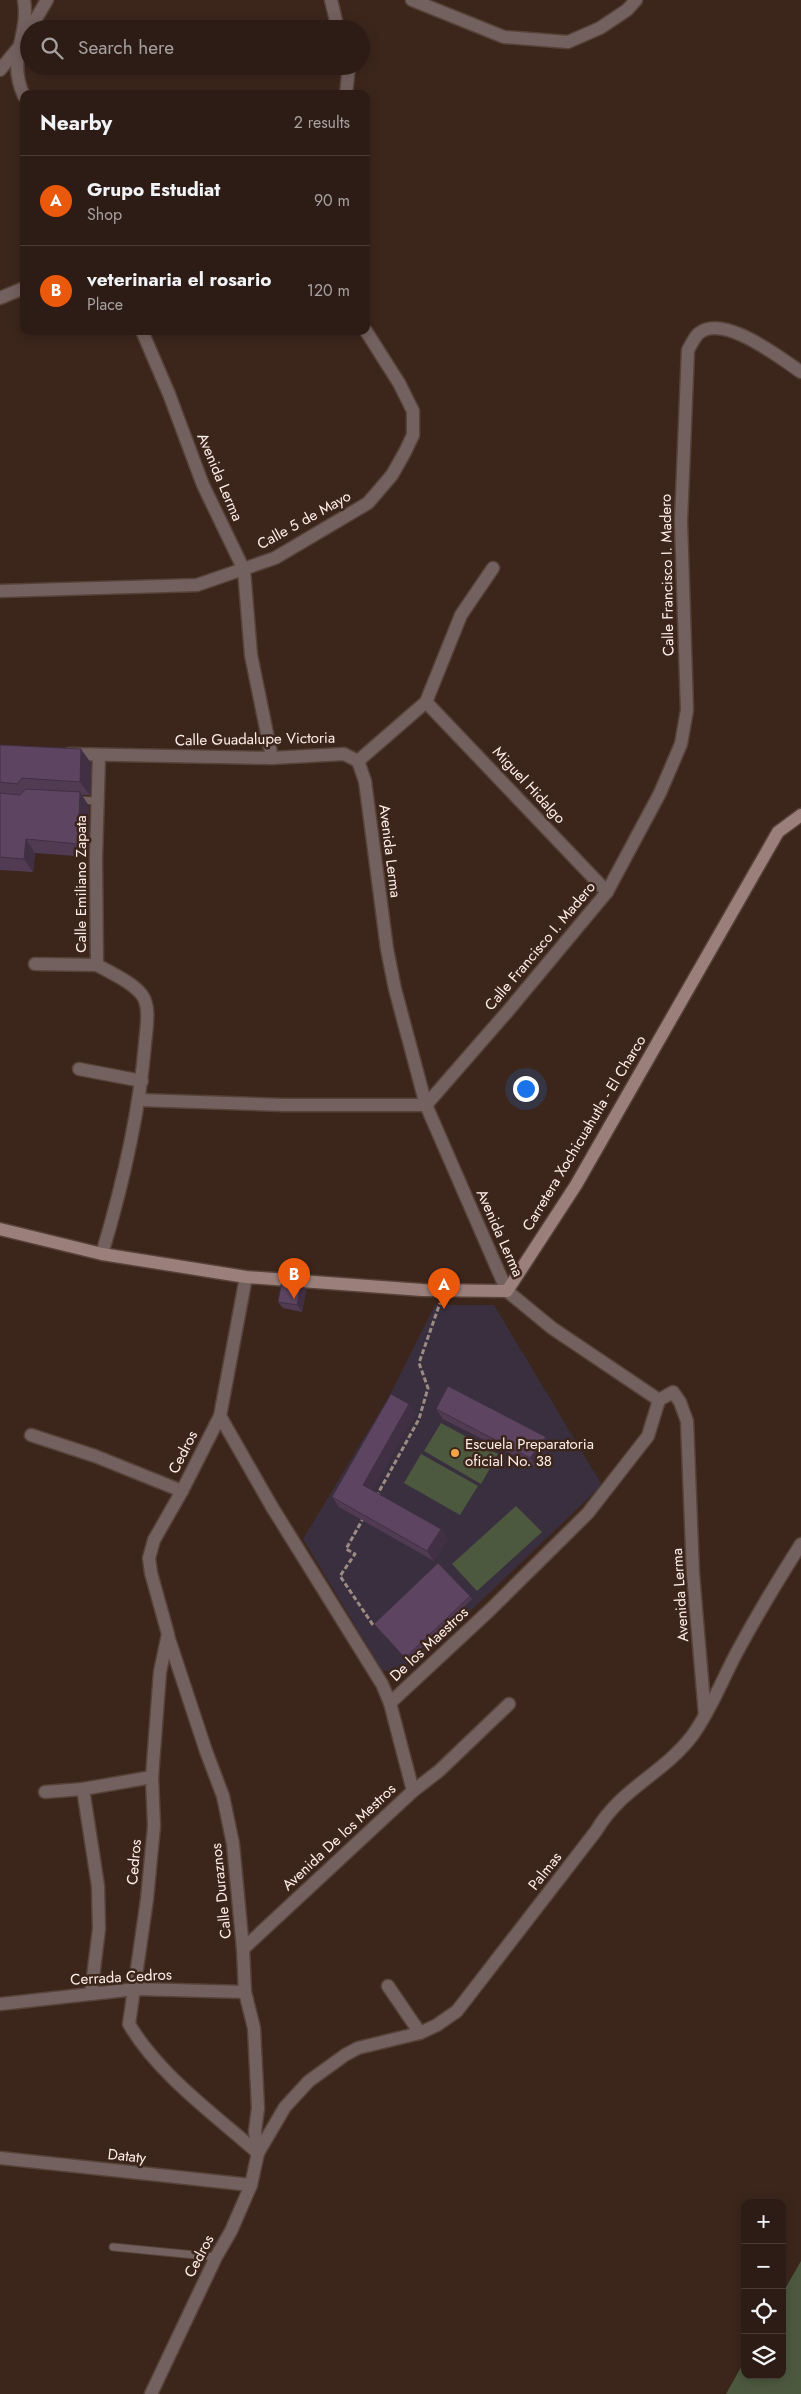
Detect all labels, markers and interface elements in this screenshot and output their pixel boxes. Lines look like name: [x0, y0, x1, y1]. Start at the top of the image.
search box: [20, 20, 370, 75]
icon: search: [38, 34, 66, 62]
text: Search here: [78, 34, 174, 61]
text: Nearby: [40, 108, 112, 138]
text: 2 results: [294, 111, 350, 134]
text: Grupo Estudiat: [87, 176, 220, 203]
text: A: [50, 189, 62, 212]
text: 90 m: [314, 189, 350, 212]
text: Shop: [87, 203, 122, 226]
text: veterinaria el rosario: [87, 266, 271, 293]
text: B: [51, 279, 61, 302]
text: 120 m: [307, 279, 350, 302]
text: Place: [87, 293, 123, 316]
street label: Avenida Lerma: [192, 430, 248, 524]
street label: Calle 5 de Mayo: [253, 485, 355, 555]
street label: Calle Francisco I. Madero: [655, 494, 679, 656]
street label: Calle Guadalupe Victoria: [175, 727, 335, 751]
street label: Miguel Hidalgo: [487, 741, 571, 829]
street label: Avenida Lerma: [373, 803, 407, 899]
street label: Calle Emiliano Zapata: [70, 815, 92, 953]
street label: Calle Francisco I. Madero: [479, 877, 601, 1015]
street label: Carretera Xochicuahutla - El Charco: [517, 1031, 651, 1235]
your location: [513, 1076, 539, 1102]
street label: Avenida Lerma: [471, 1186, 529, 1280]
pin: B: [278, 1258, 310, 1299]
pin: A: [428, 1268, 460, 1309]
street label: Cedros: [163, 1427, 203, 1477]
place label: Escuela Preparatoria oficial No. 38: [465, 1433, 594, 1472]
marker: Escuela Preparatoria oficial No. 38: [449, 1447, 461, 1459]
street label: Avenida Lerma: [666, 1547, 694, 1643]
street label: De los Maestros: [385, 1602, 473, 1686]
street label: Avenida De los Mestros: [277, 1778, 401, 1896]
street label: Cedros: [121, 1838, 147, 1886]
street label: Calle Duraznos: [205, 1842, 237, 1940]
street label: Palmas: [523, 1847, 567, 1895]
street label: Cerrada Cedros: [70, 1963, 172, 1991]
street label: Dataty: [107, 2143, 148, 2169]
map controls: [741, 2199, 786, 2379]
button: +: [741, 2199, 786, 2244]
street label: Cedros: [179, 2231, 219, 2281]
button: −: [741, 2244, 786, 2289]
button: locate: [741, 2289, 786, 2334]
button: layers: [741, 2334, 786, 2379]

